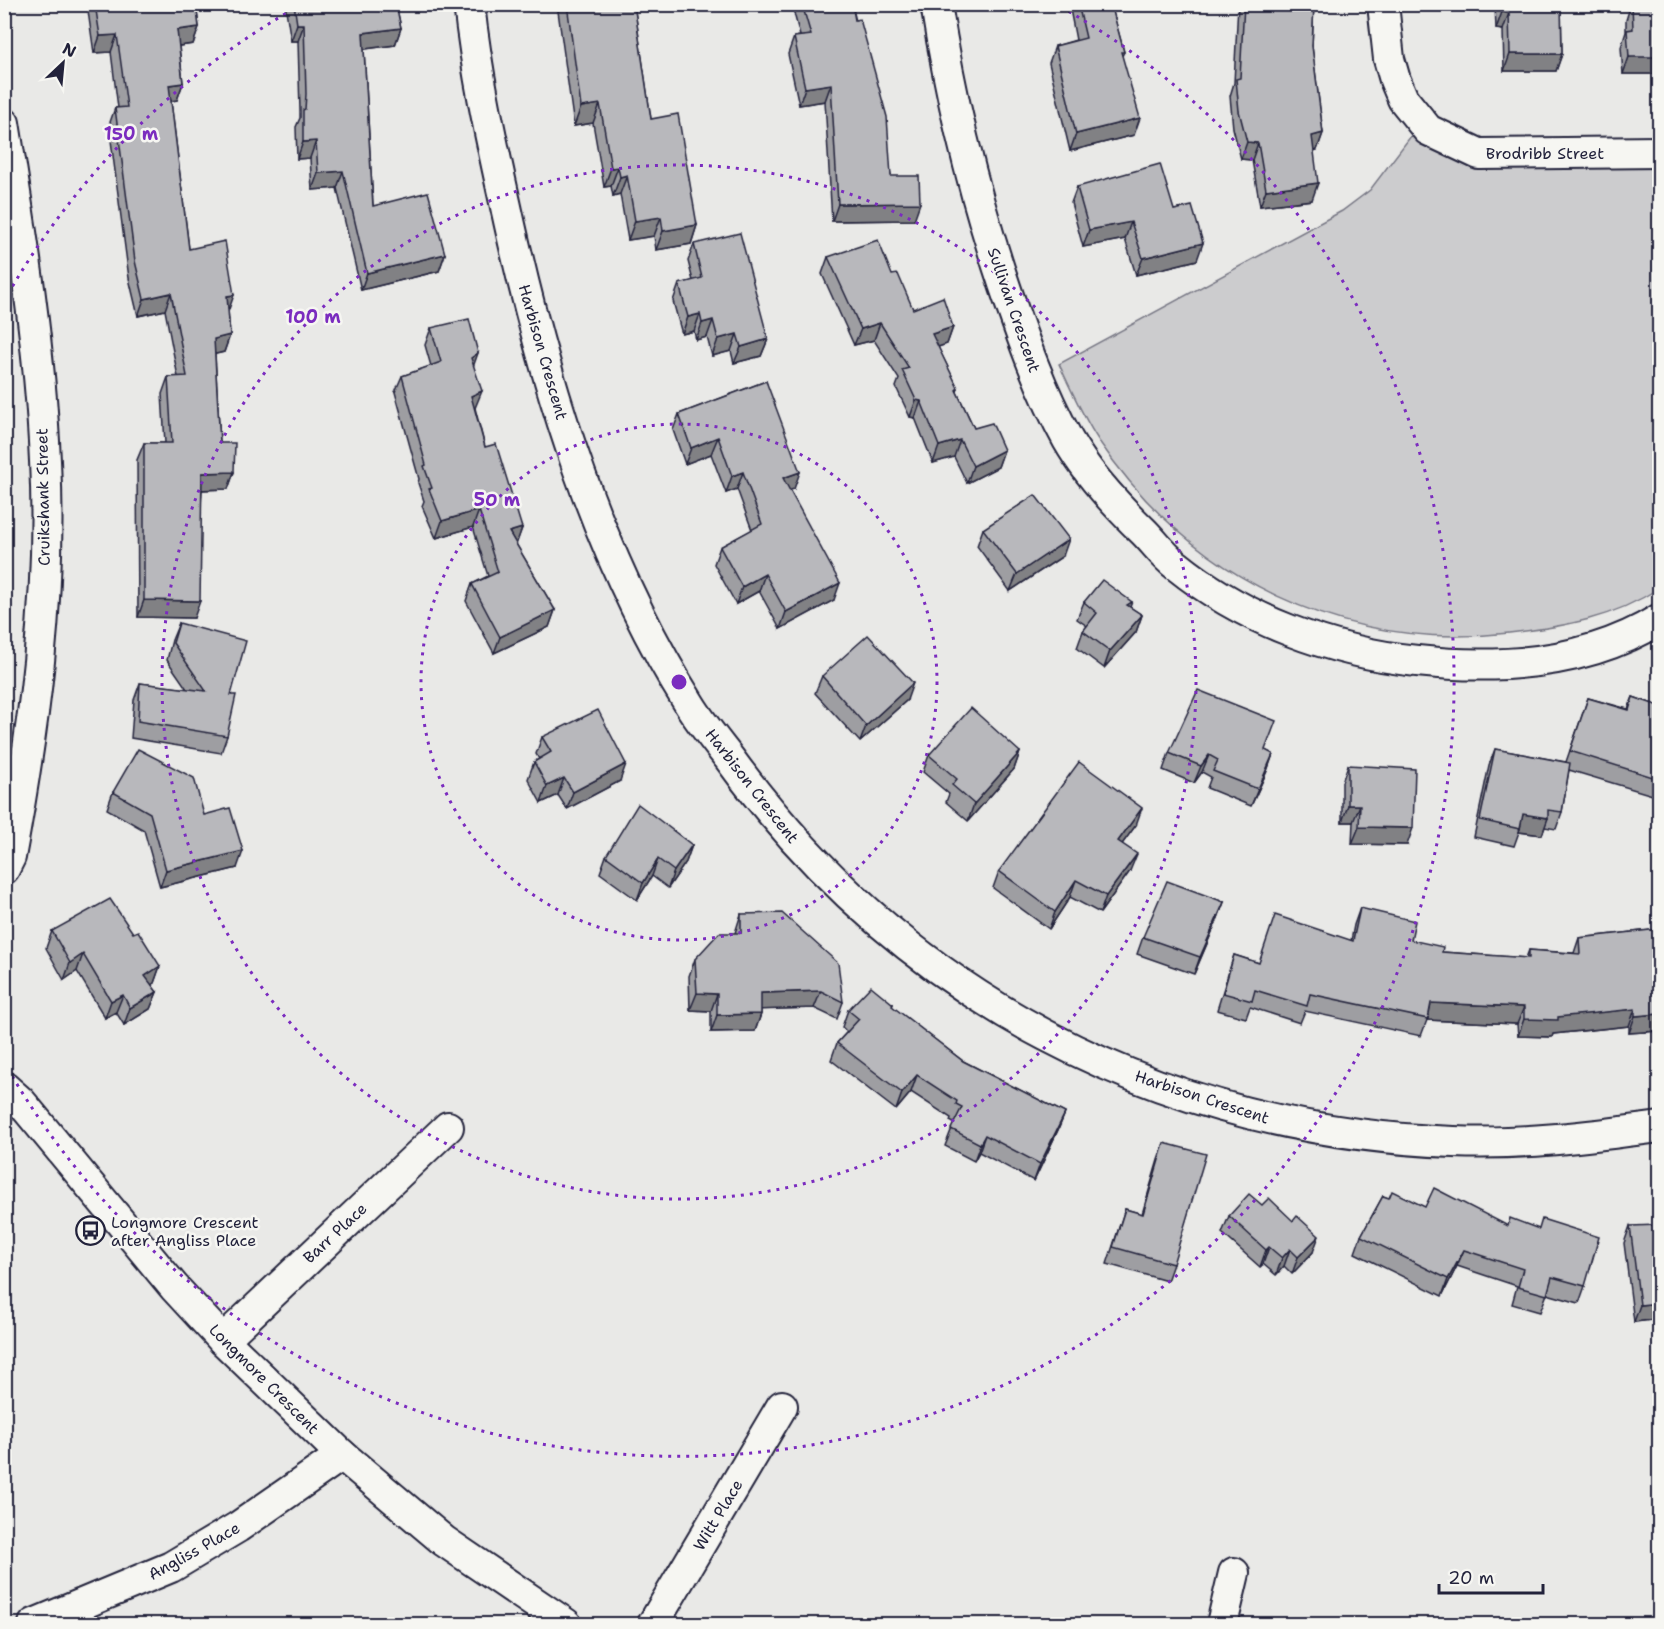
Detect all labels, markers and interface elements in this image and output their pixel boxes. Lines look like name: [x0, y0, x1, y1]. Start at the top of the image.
north arrow: [33, 33, 93, 93]
text: N: [59, 38, 80, 62]
text: 150 m: [104, 122, 159, 146]
street label: Brodribb Street: [1486, 143, 1604, 164]
street label: Sullivan Crescent: [983, 245, 1045, 375]
street label: Harbison Crescent: [514, 282, 572, 422]
text: 100 m: [285, 305, 341, 329]
street label: Cruikshank Street: [31, 428, 55, 566]
text: 50 m: [474, 488, 521, 512]
centre of rings: [669, 672, 689, 692]
street label: Harbison Crescent: [701, 724, 803, 848]
street label: Harbison Crescent: [1132, 1065, 1272, 1129]
street label: Barr Place: [299, 1198, 371, 1268]
place label: Longmore Crescent after Angliss Place: [111, 1212, 259, 1251]
bus stop icon: Longmore Crescent after Angliss Place: [74, 1215, 106, 1247]
street label: Longmore Crescent: [204, 1319, 324, 1439]
street label: Witt Place: [688, 1475, 748, 1555]
street label: Angliss Place: [144, 1517, 244, 1585]
scale bar: [1439, 1557, 1542, 1595]
text: 20 m: [1448, 1566, 1494, 1590]

